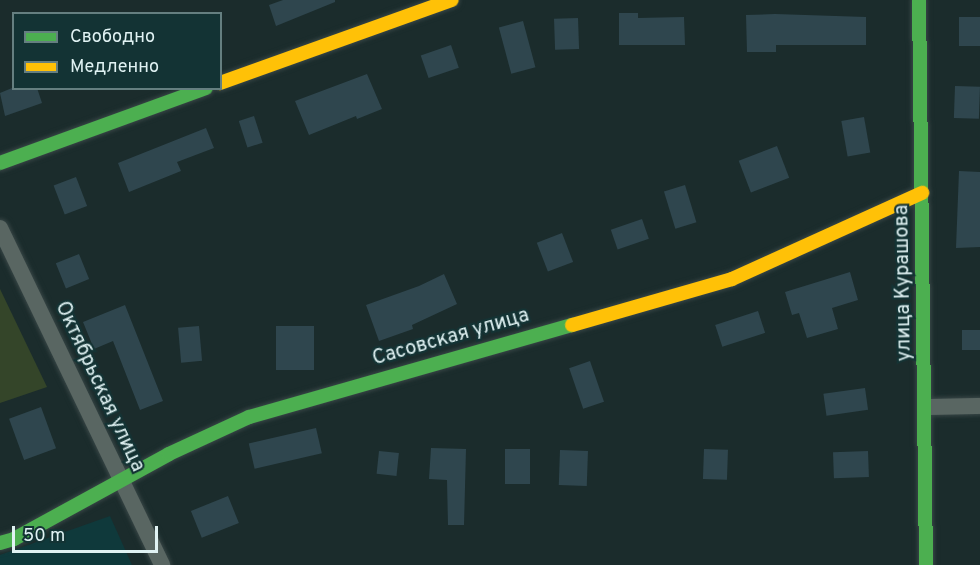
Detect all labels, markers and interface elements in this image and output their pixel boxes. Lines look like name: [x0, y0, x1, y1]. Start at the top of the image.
legend: [12, 12, 222, 90]
text: Свободно: [70, 26, 155, 49]
text: Медленно: [70, 56, 159, 79]
street label: улица Курашова: [891, 204, 917, 362]
street label: Октябрьская улица: [49, 298, 149, 476]
street label: Сасовская улица: [370, 304, 532, 372]
scale bar: [15, 514, 160, 552]
text: 50 m: [23, 525, 65, 548]

